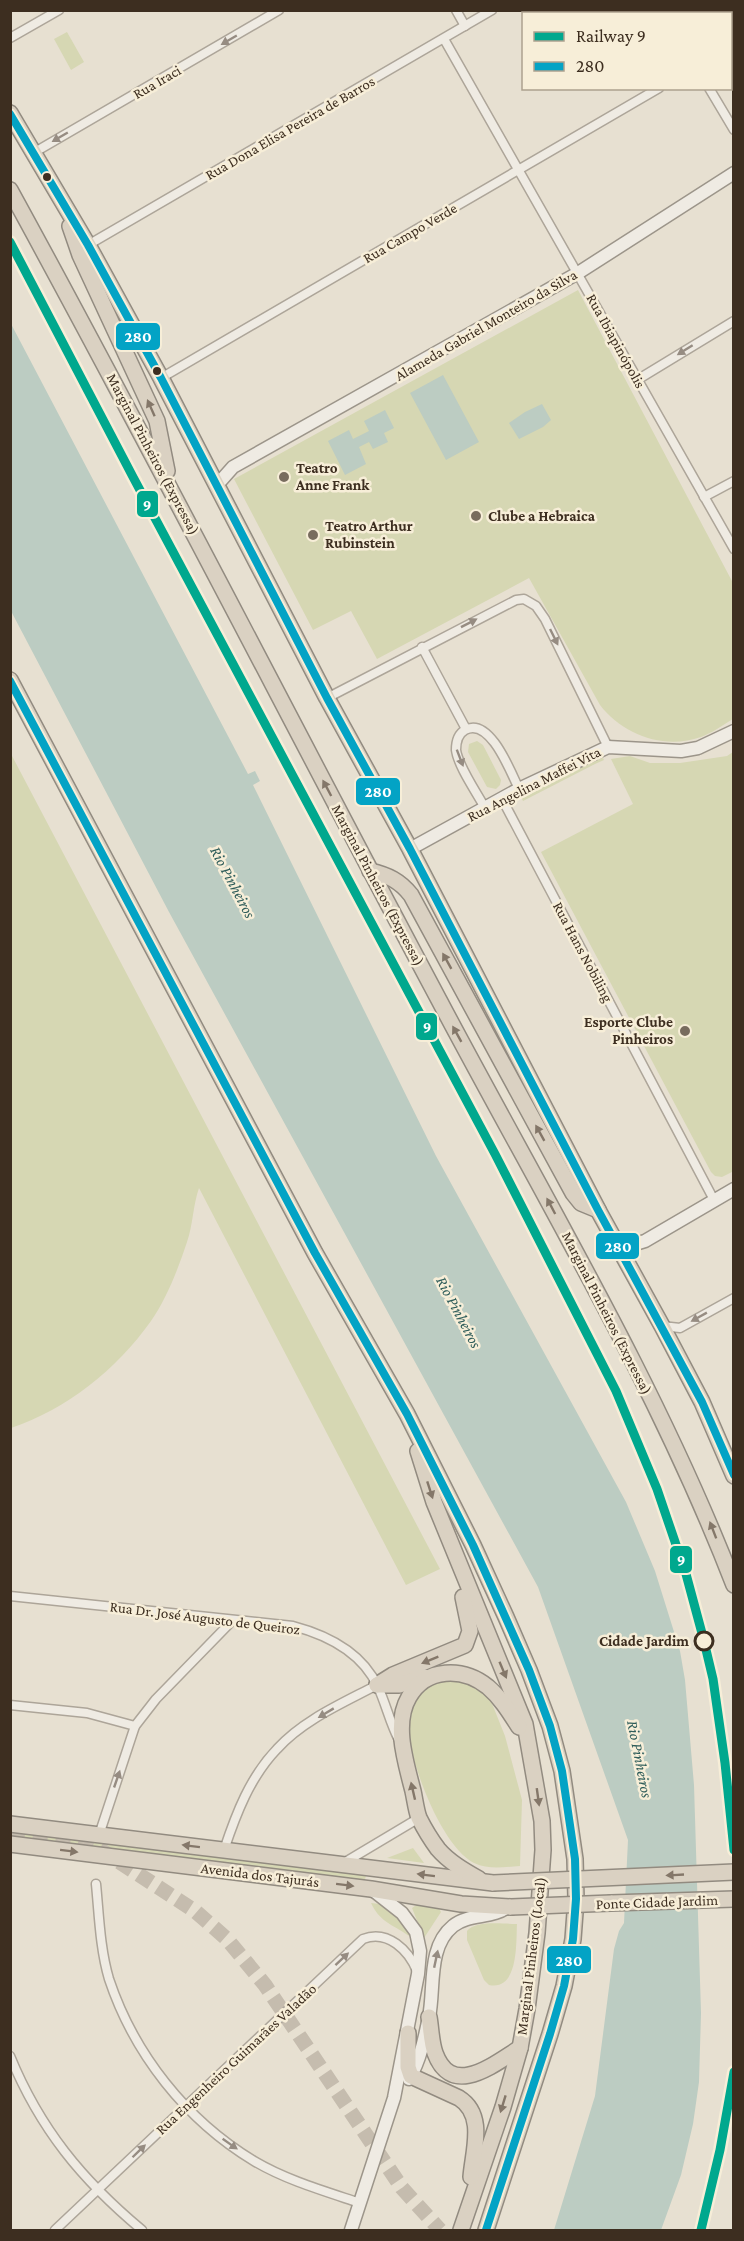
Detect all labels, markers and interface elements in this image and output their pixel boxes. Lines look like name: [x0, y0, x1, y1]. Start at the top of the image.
legend: [522, 12, 732, 90]
text: Railway 9: [576, 26, 646, 46]
one-way arrow: [220, 35, 237, 45]
text: 280: [576, 56, 604, 76]
street label: Rua Iraci: [130, 62, 184, 102]
street label: Rua Dona Elisa Pereira de Barros: [202, 73, 378, 183]
one-way arrow: [52, 132, 68, 143]
unlabelled marker: [41, 171, 53, 183]
street label: Rua Campo Verde: [360, 199, 461, 267]
street label: Alameda Gabriel Monteiro da Silva: [392, 266, 580, 384]
street label: Rua Ibiapinópolis: [583, 291, 649, 392]
line badge: 280: [115, 322, 161, 351]
text: 280: [124, 328, 152, 345]
one-way arrow: [677, 345, 693, 356]
unlabelled marker: [151, 365, 163, 377]
street label: Marginal Pinheiros (Expressa): [103, 371, 202, 538]
one-way arrow: [146, 399, 156, 417]
place label: Teatro Anne Frank: [295, 460, 370, 493]
marker: Teatro Anne Frank: [277, 470, 291, 484]
line badge: 9: [136, 490, 159, 518]
text: 9: [143, 496, 151, 513]
place label: Clube a Hebraica: [488, 508, 596, 524]
marker: Clube a Hebraica: [469, 509, 483, 523]
place label: Teatro Arthur Rubinstein: [325, 518, 413, 551]
marker: Teatro Arthur Rubinstein: [306, 528, 320, 542]
one-way arrow: [460, 619, 478, 629]
one-way arrow: [548, 628, 558, 646]
street label: Rua Angelina Maffei Vita: [465, 743, 604, 825]
one-way arrow: [455, 749, 465, 767]
line badge: 280: [355, 777, 401, 806]
one-way arrow: [322, 779, 332, 796]
text: 280: [364, 783, 392, 800]
street label: Marginal Pinheiros (Expressa): [328, 802, 427, 969]
water label: Rio Pinheiros: [207, 843, 259, 921]
street label: Rua Hans Nobiling: [549, 899, 616, 1005]
one-way arrow: [442, 953, 452, 970]
line badge: 9: [415, 1012, 438, 1041]
place label: Esporte Clube Pinheiros: [584, 1014, 673, 1047]
text: 9: [423, 1018, 431, 1035]
marker: Esporte Clube Pinheiros: [678, 1024, 692, 1038]
one-way arrow: [452, 1026, 462, 1043]
one-way arrow: [535, 1124, 545, 1141]
one-way arrow: [546, 1197, 556, 1214]
street label: Marginal Pinheiros (Expressa): [558, 1229, 655, 1397]
line badge: 280: [595, 1232, 640, 1260]
text: 280: [604, 1238, 632, 1255]
water label: Rio Pinheiros: [433, 1273, 485, 1351]
one-way arrow: [691, 1312, 707, 1323]
one-way arrow: [426, 1481, 435, 1499]
one-way arrow: [707, 1521, 717, 1539]
line badge: 9: [669, 1545, 693, 1574]
text: 9: [677, 1551, 685, 1568]
street label: Rua Dr. José Augusto de Queiroz: [109, 1598, 301, 1639]
marker: Cidade Jardim: [694, 1631, 714, 1651]
place label: Cidade Jardim: [599, 1633, 689, 1649]
one-way arrow: [421, 1656, 439, 1665]
one-way arrow: [499, 1662, 508, 1679]
one-way arrow: [317, 1708, 334, 1718]
water label: Rio Pinheiros: [624, 1719, 656, 1799]
one-way arrow: [112, 1770, 122, 1788]
one-way arrow: [407, 1782, 417, 1800]
one-way arrow: [533, 1788, 542, 1807]
one-way arrow: [182, 1841, 201, 1851]
one-way arrow: [59, 1847, 78, 1856]
street label: Avenida dos Tajurás: [200, 1860, 320, 1891]
one-way arrow: [417, 1870, 436, 1879]
one-way arrow: [666, 1870, 685, 1879]
street label: Marginal Pinheiros (Local): [513, 1876, 550, 2036]
one-way arrow: [336, 1881, 355, 1890]
street label: Ponte Cidade Jardim: [596, 1892, 718, 1913]
line badge: 280: [546, 1945, 592, 1974]
one-way arrow: [432, 1949, 441, 1968]
one-way arrow: [334, 1952, 349, 1966]
text: 280: [555, 1952, 583, 1969]
street label: Rua Engenheiro Guimarães Valadão: [153, 1980, 320, 2138]
one-way arrow: [498, 2095, 507, 2113]
one-way arrow: [221, 2138, 237, 2150]
one-way arrow: [132, 2144, 146, 2158]

